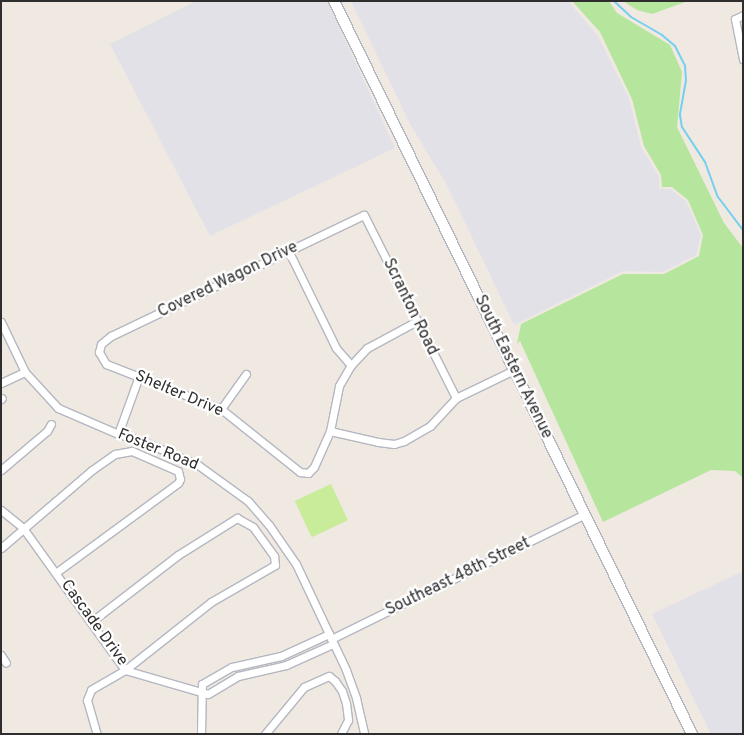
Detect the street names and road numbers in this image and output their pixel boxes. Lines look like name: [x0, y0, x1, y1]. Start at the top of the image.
street label: Covered Wagon Drive: [155, 238, 301, 322]
street label: Scranton Road: [378, 256, 442, 358]
street label: South Eastern Avenue: [470, 292, 556, 442]
street label: Shelter Drive: [132, 367, 226, 421]
street label: Foster Road: [115, 425, 201, 475]
street label: Southeast 48th Street: [383, 534, 533, 620]
street label: Cascade Drive: [56, 576, 132, 670]

